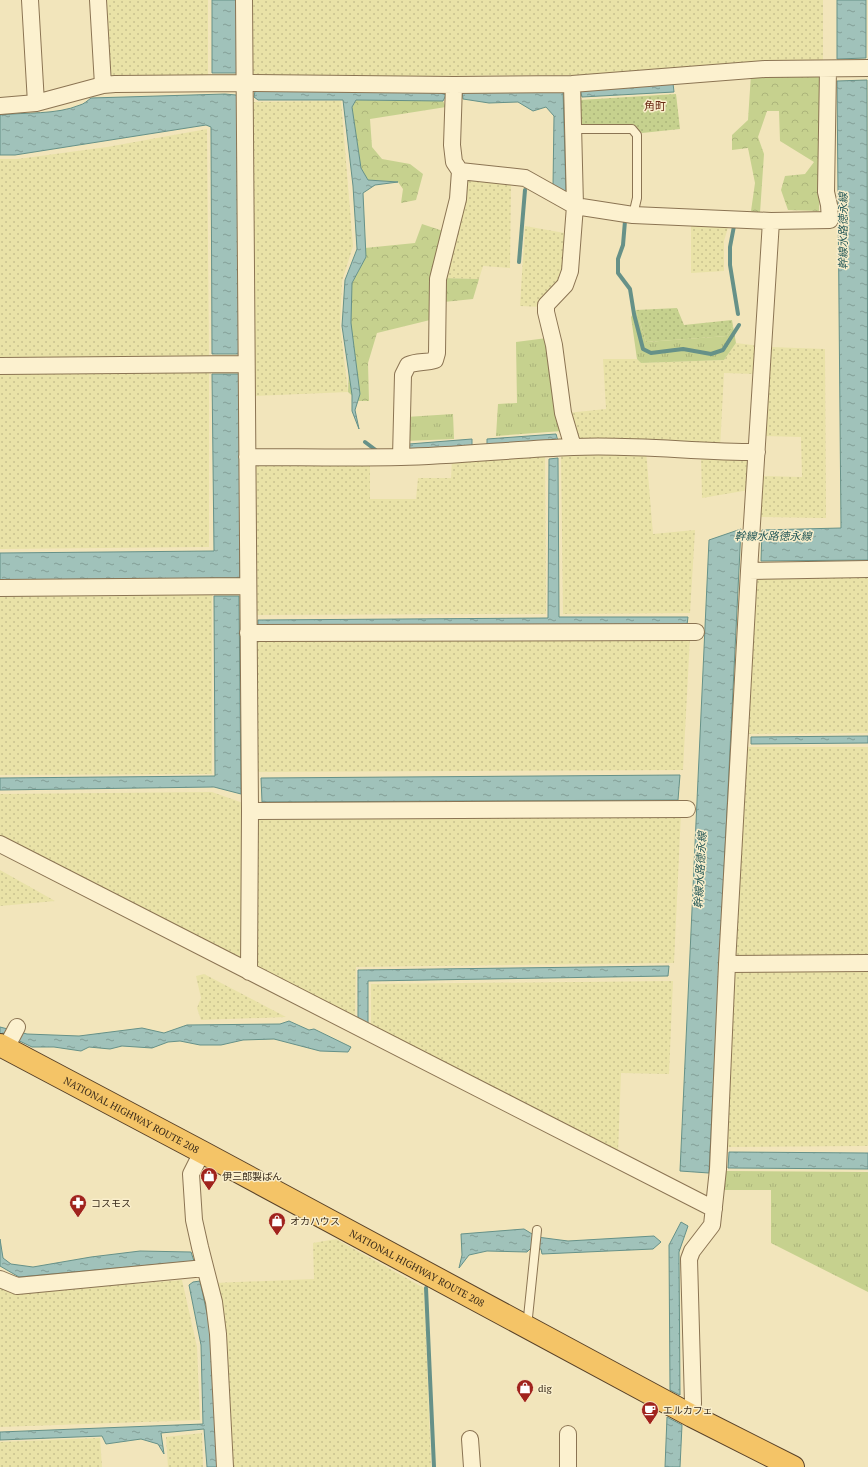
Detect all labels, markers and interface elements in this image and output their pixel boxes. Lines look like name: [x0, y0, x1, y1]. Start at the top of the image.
district label: 角町: [644, 99, 666, 113]
water label: 幹線水路徳永線: [836, 191, 850, 270]
water label: 幹線水路徳永線: [735, 529, 813, 543]
water label: 幹線水路徳永線: [691, 829, 709, 909]
street label: NATIONAL HIGHWAY ROUTE 208: [61, 1074, 201, 1156]
shop icon: 伊三郎製ぱん: [199, 1166, 219, 1191]
place label: 伊三郎製ぱん: [222, 1170, 282, 1183]
pharmacy icon: コスモス: [68, 1193, 88, 1218]
place label: コスモス: [91, 1197, 131, 1210]
shop icon: オカハウス: [267, 1211, 287, 1236]
place label: オカハウス: [290, 1215, 340, 1228]
street label: NATIONAL HIGHWAY ROUTE 208: [347, 1227, 487, 1310]
shop icon: dig: [515, 1378, 535, 1403]
place label: dig: [538, 1382, 553, 1395]
cafe icon: エルカフェ: [640, 1400, 660, 1425]
place label: エルカフェ: [663, 1404, 713, 1417]

